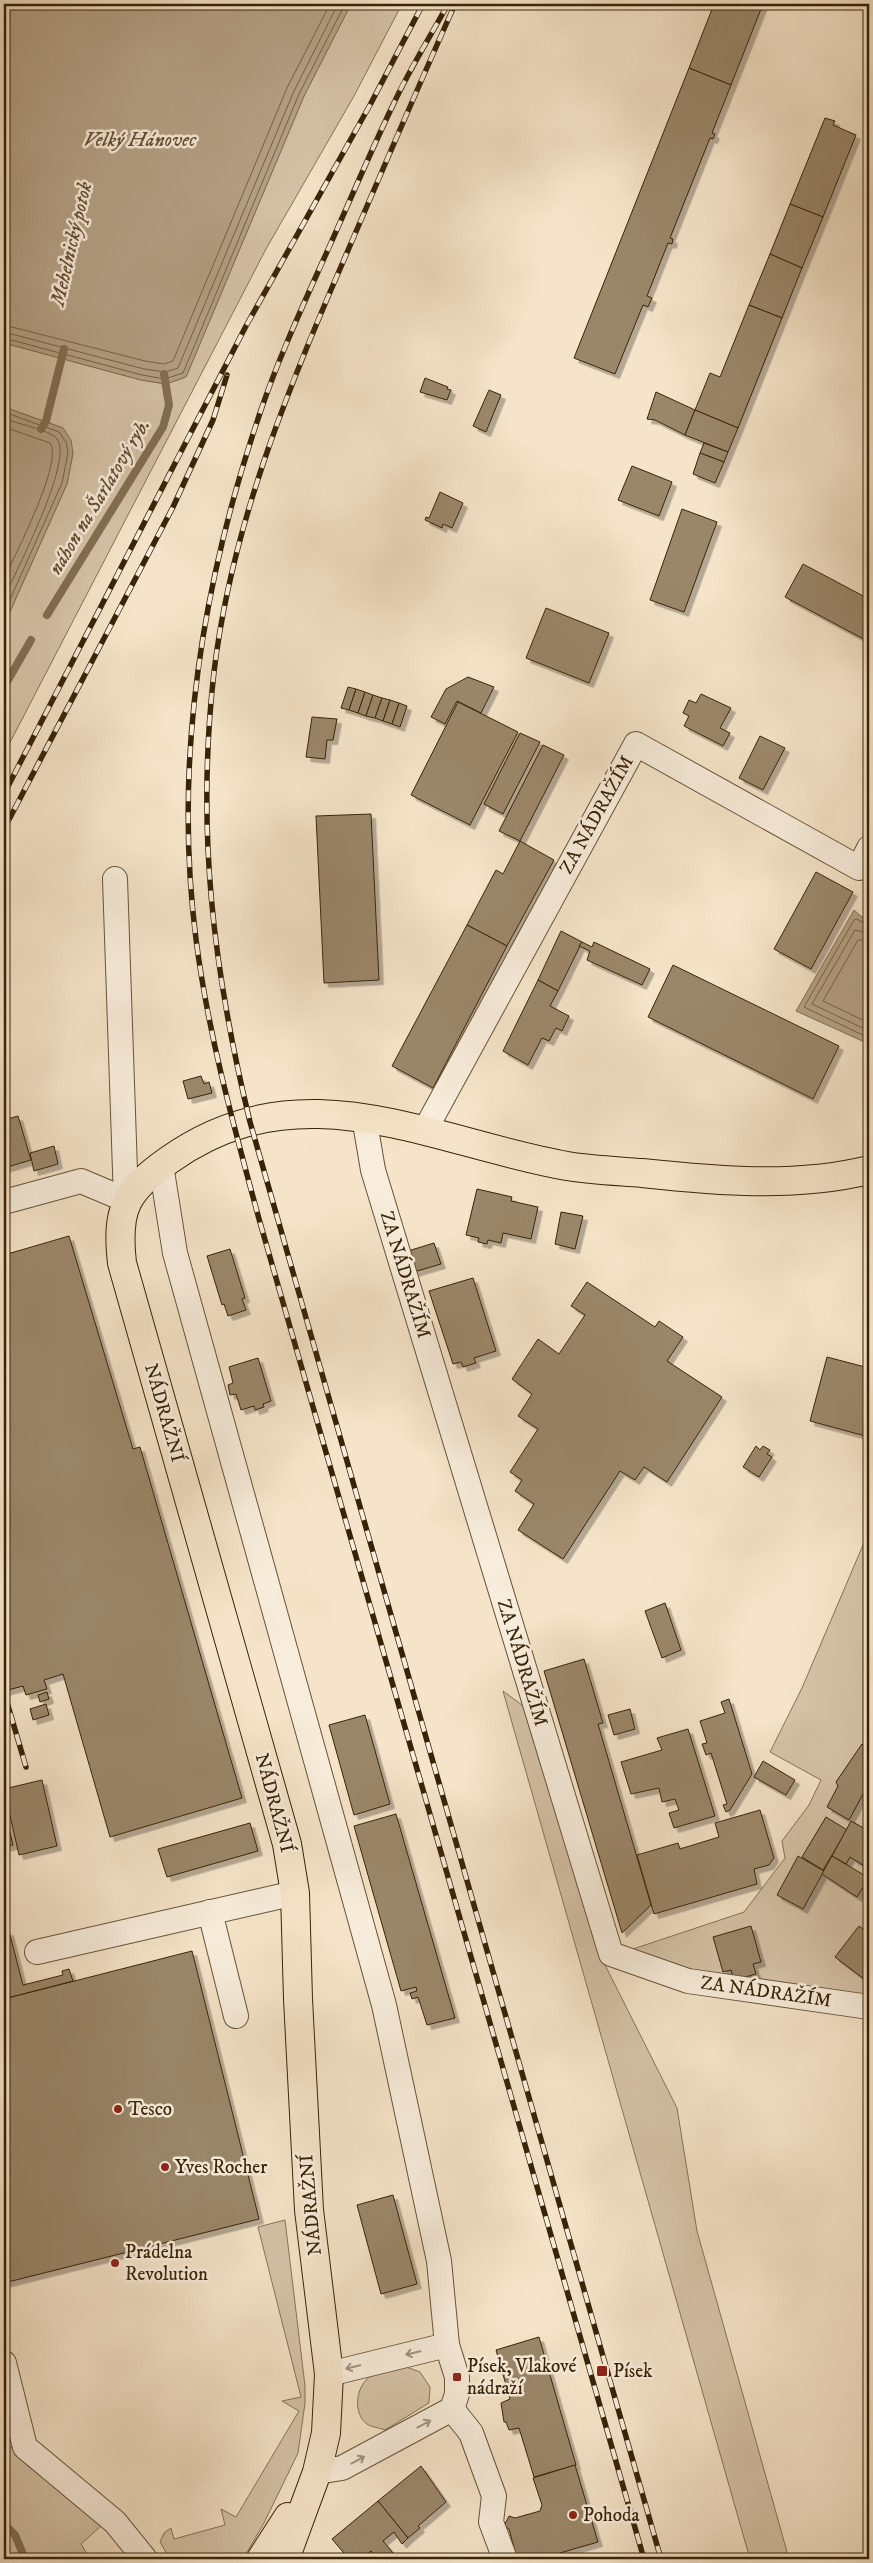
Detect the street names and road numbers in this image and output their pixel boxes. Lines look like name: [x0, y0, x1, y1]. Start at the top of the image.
street label: ZA NÁDRAŽÍM: [553, 751, 639, 878]
street label: ZA NÁDRAŽÍM: [375, 1208, 437, 1341]
street label: NÁDRAŽNÍ: [139, 1360, 191, 1466]
street label: ZA NÁDRAŽÍM: [492, 1596, 554, 1729]
street label: NÁDRAŽNÍ: [250, 1750, 300, 1856]
street label: ZA NÁDRAŽÍM: [699, 1969, 833, 2013]
street label: NÁDRAŽNÍ: [293, 2152, 327, 2257]

